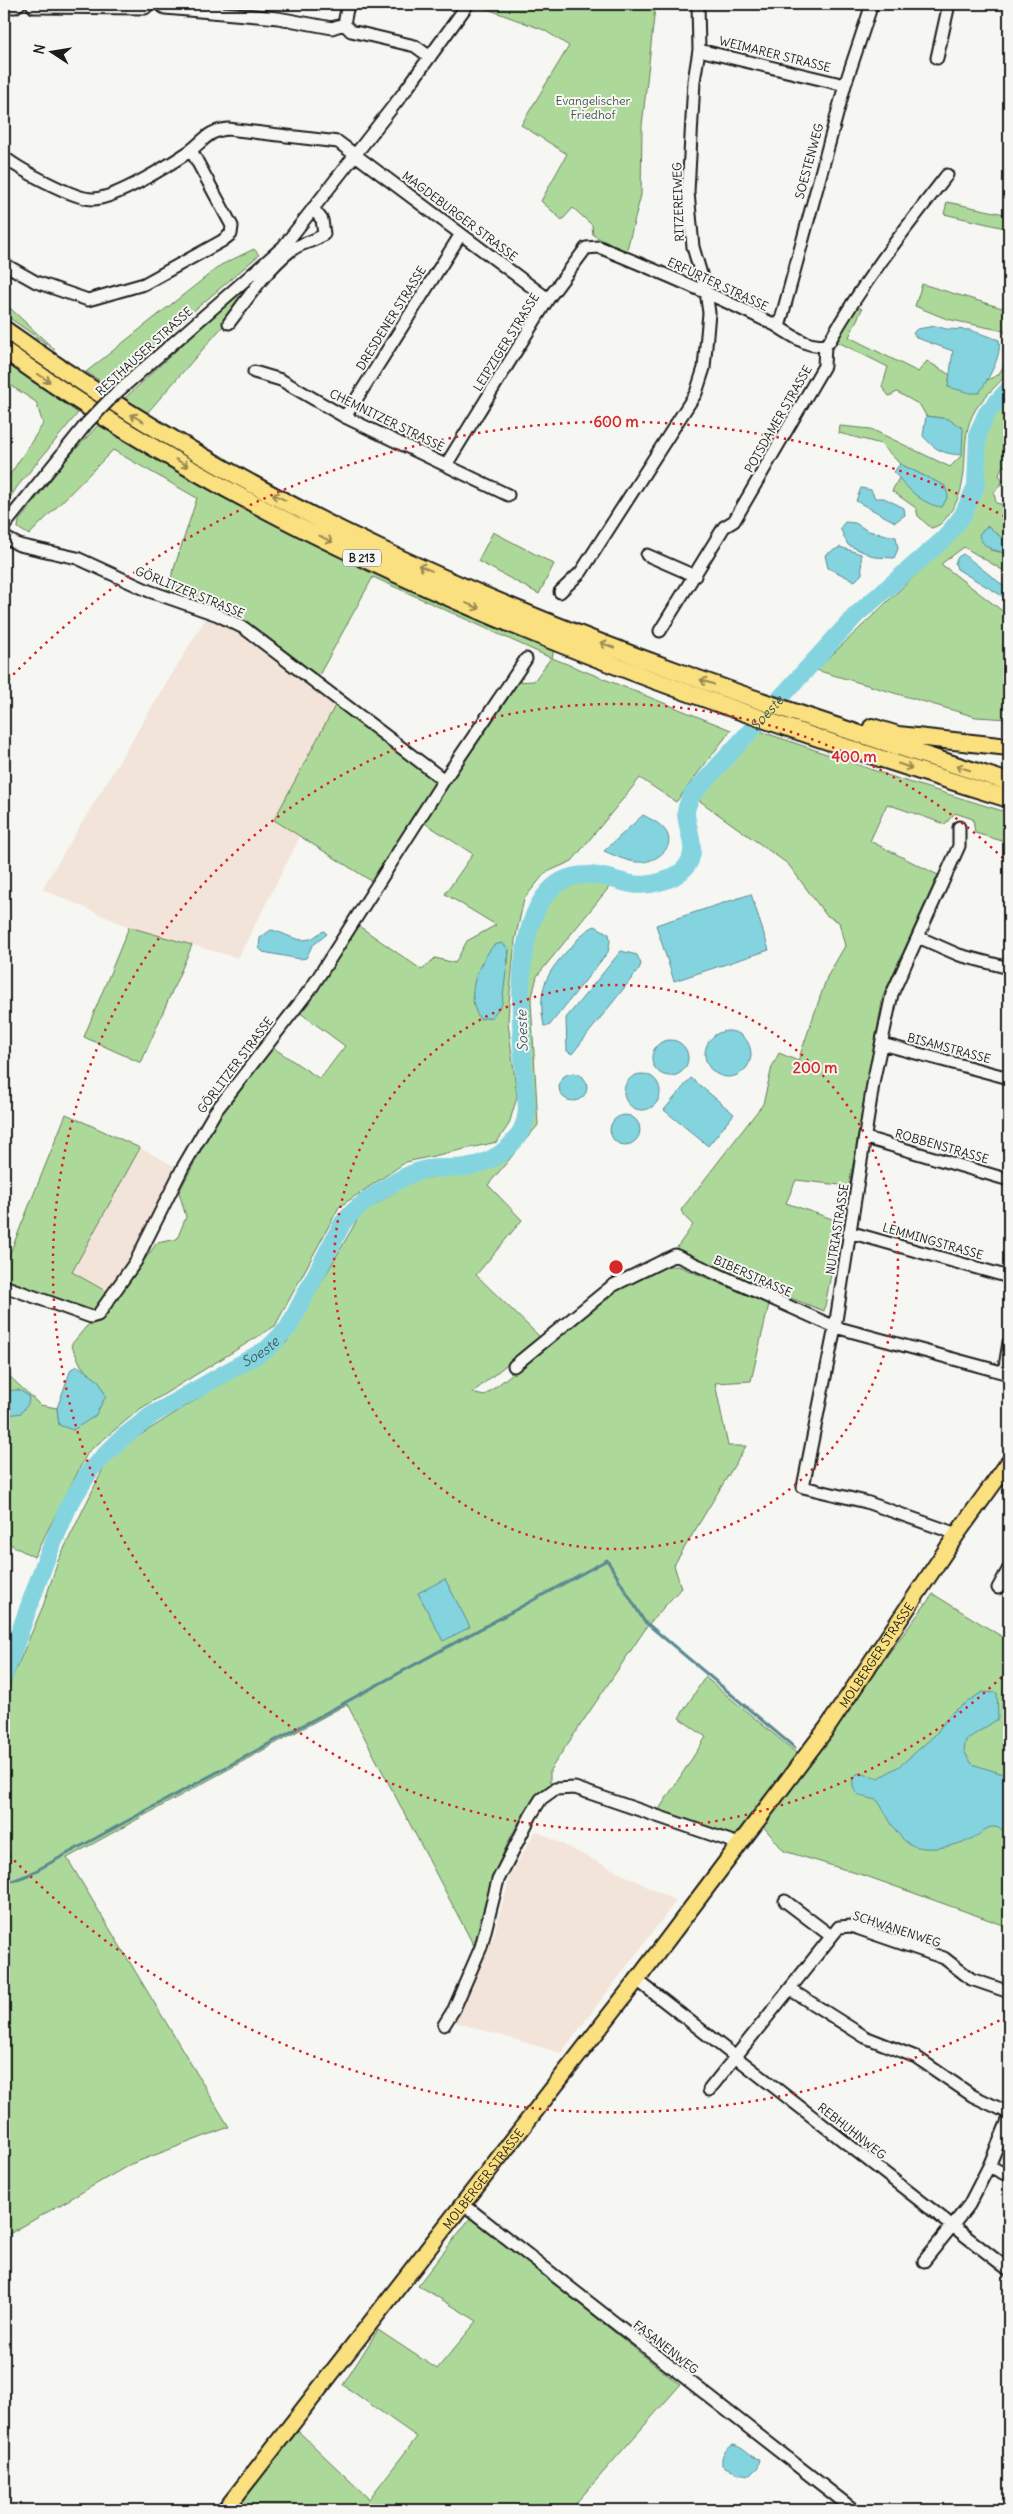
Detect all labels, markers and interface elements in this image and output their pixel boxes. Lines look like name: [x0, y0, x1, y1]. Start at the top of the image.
north arrow: [28, 28, 78, 78]
street label: WEIMARER STRASSE: [718, 33, 832, 75]
text: N: [29, 43, 49, 56]
park label: Evangelischer Friedhof: [556, 93, 631, 122]
street label: SOESTENWEG: [792, 121, 826, 200]
street label: RITZEREIWEG: [669, 162, 687, 242]
street label: MAGDEBURGER STRASSE: [400, 168, 520, 264]
street label: ERFURTER STRASSE: [665, 254, 771, 314]
street label: DRESDENER STRASSE: [353, 263, 429, 373]
street label: LEIPZIGER STRASSE: [470, 290, 542, 394]
street label: RESTHAUSER STRASSE: [93, 304, 195, 398]
street label: POTSDAMER STRASSE: [741, 363, 815, 475]
one-way arrow: [37, 373, 51, 383]
street label: CHEMNITZER STRASSE: [327, 386, 447, 454]
text: 600 m: [593, 412, 639, 431]
one-way arrow: [130, 413, 144, 423]
one-way arrow: [174, 459, 188, 469]
one-way arrow: [271, 492, 286, 502]
one-way arrow: [318, 535, 333, 544]
road number: B 213: [343, 550, 381, 566]
street label: GÖRLITZER STRASSE: [133, 563, 247, 621]
one-way arrow: [418, 563, 433, 573]
one-way arrow: [465, 602, 480, 612]
one-way arrow: [600, 639, 615, 649]
one-way arrow: [700, 676, 716, 686]
water label: Soeste: [746, 691, 788, 735]
text: 400 m: [831, 747, 877, 766]
one-way arrow: [897, 762, 912, 771]
one-way arrow: [955, 762, 971, 772]
water label: Soeste: [512, 1008, 532, 1052]
street label: GÖRLITZER STRASSE: [194, 1014, 276, 1116]
street label: BISAMSTRASSE: [906, 1030, 992, 1066]
text: 200 m: [793, 1058, 837, 1077]
street label: ROBBENSTRASSE: [893, 1125, 991, 1167]
street label: NUTRIASTRASSE: [822, 1182, 852, 1276]
street label: LEMMINGSTRASSE: [881, 1219, 985, 1263]
street label: BIBERSTRASSE: [711, 1252, 795, 1300]
centre of rings: [607, 1258, 625, 1276]
water label: Soeste: [238, 1332, 284, 1371]
street label: MOLBERGER STRASSE: [836, 1600, 917, 1710]
street label: SCHWANENWEG: [851, 1908, 943, 1950]
street label: REBHUHNWEG: [815, 2100, 889, 2163]
street label: MOLBERGER STRASSE: [439, 2125, 526, 2232]
street label: FASANENWEG: [630, 2317, 702, 2377]

